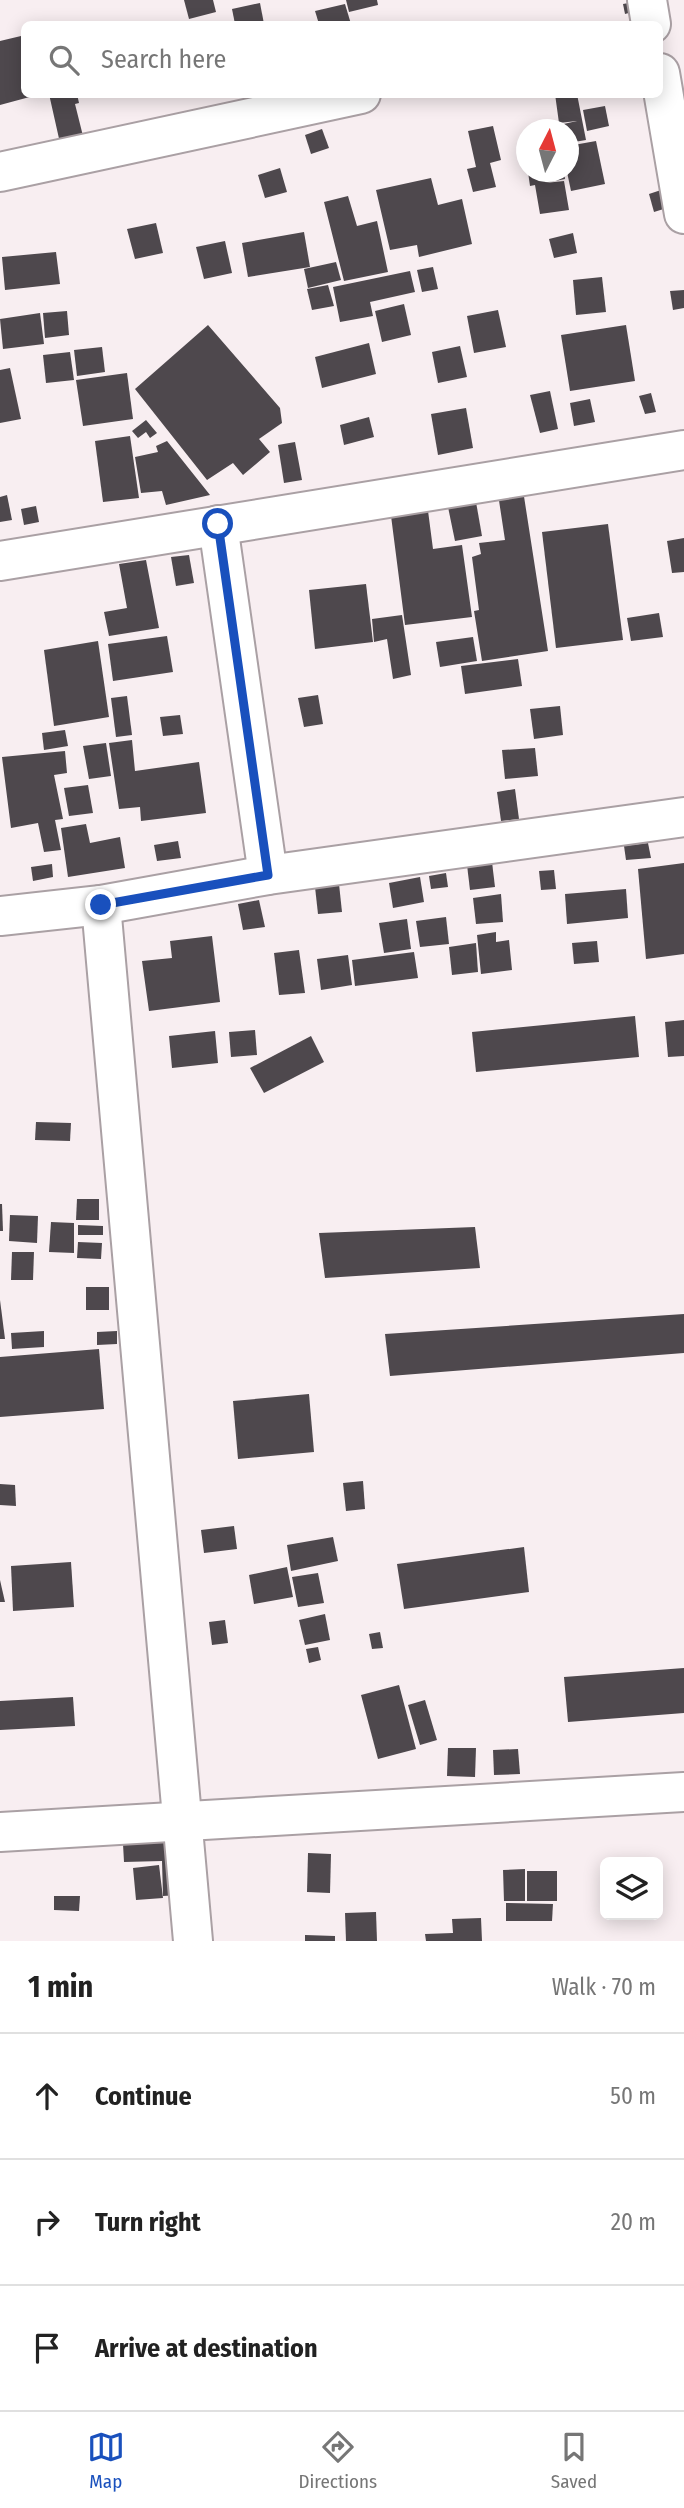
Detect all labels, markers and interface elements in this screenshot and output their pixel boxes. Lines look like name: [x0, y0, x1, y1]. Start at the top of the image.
search box: [21, 21, 663, 98]
icon: search: [45, 41, 83, 79]
text: Search here: [101, 44, 226, 75]
north arrow: [516, 119, 579, 182]
route start: [202, 508, 233, 539]
route end: [85, 889, 116, 920]
map controls: [600, 1857, 663, 1920]
button: layers: [600, 1857, 663, 1920]
text: 1 min: [28, 1969, 93, 2005]
text: Walk · 70 m: [552, 1973, 656, 2001]
icon: ahead: [28, 2077, 66, 2115]
text: Continue: [95, 2081, 192, 2112]
text: 50 m: [610, 2082, 656, 2110]
icon: right: [28, 2203, 66, 2241]
text: Turn right: [95, 2207, 201, 2238]
text: 20 m: [611, 2208, 656, 2236]
icon: arrive: [28, 2329, 66, 2367]
text: Arrive at destination: [95, 2333, 318, 2364]
tab: Map: [87, 2428, 125, 2493]
tab: Directions: [299, 2428, 377, 2493]
tab: Saved: [551, 2428, 597, 2493]

